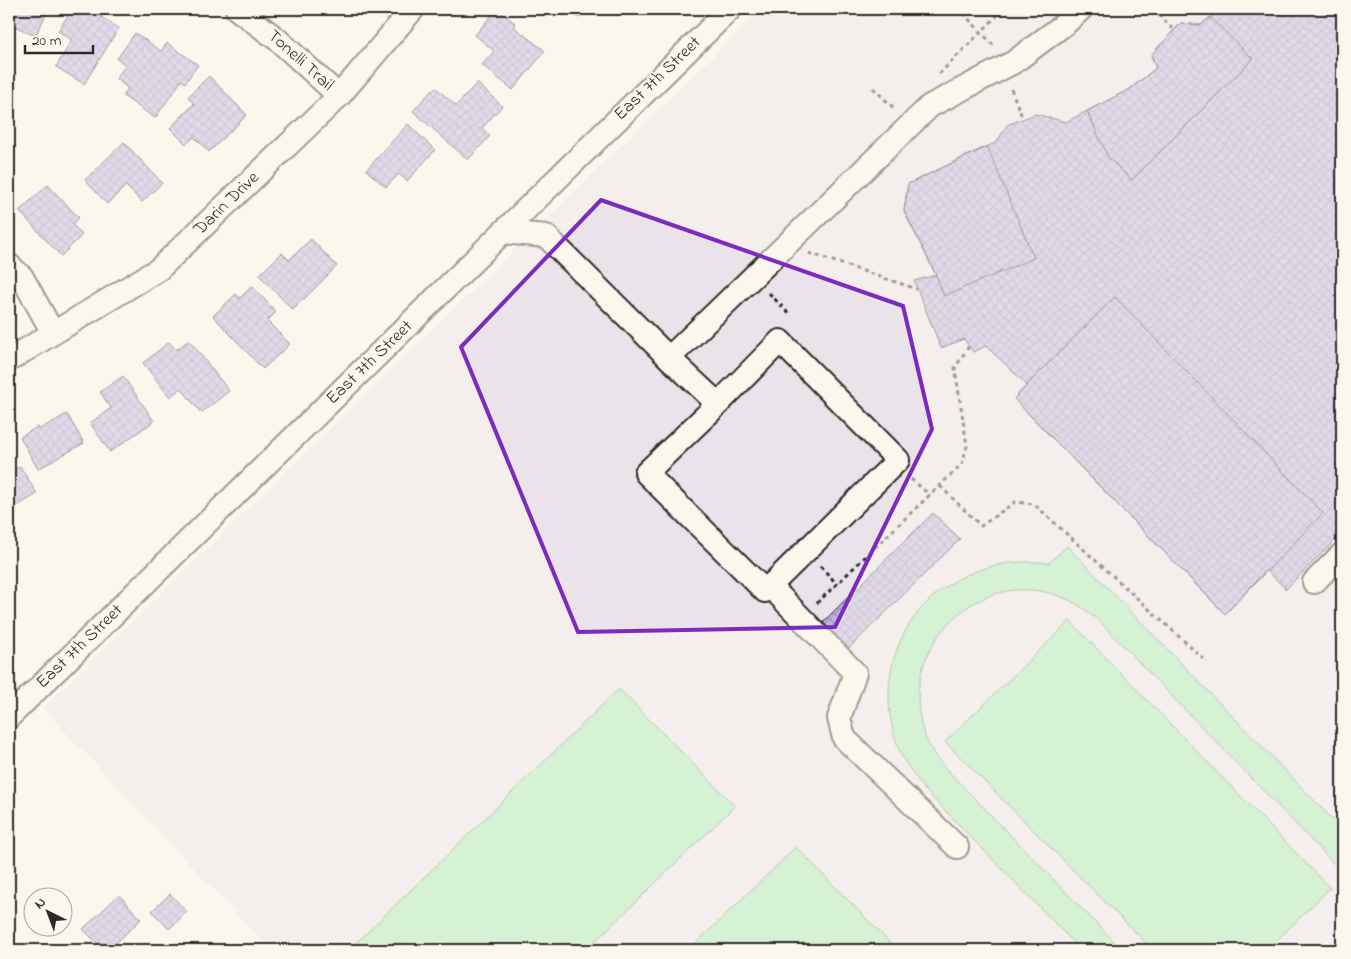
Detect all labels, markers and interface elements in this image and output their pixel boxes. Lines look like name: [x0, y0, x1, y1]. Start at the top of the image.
scale bar: [25, 22, 92, 54]
street label: Tonelli Trail: [261, 24, 339, 98]
text: 20 m: [32, 30, 62, 52]
street label: East 7th Street: [609, 31, 707, 127]
street label: Darin Drive: [187, 165, 266, 243]
street label: East 7th Street: [321, 315, 419, 411]
street label: East 7th Street: [31, 599, 129, 695]
north arrow: [22, 886, 72, 936]
text: N: [30, 892, 51, 914]

